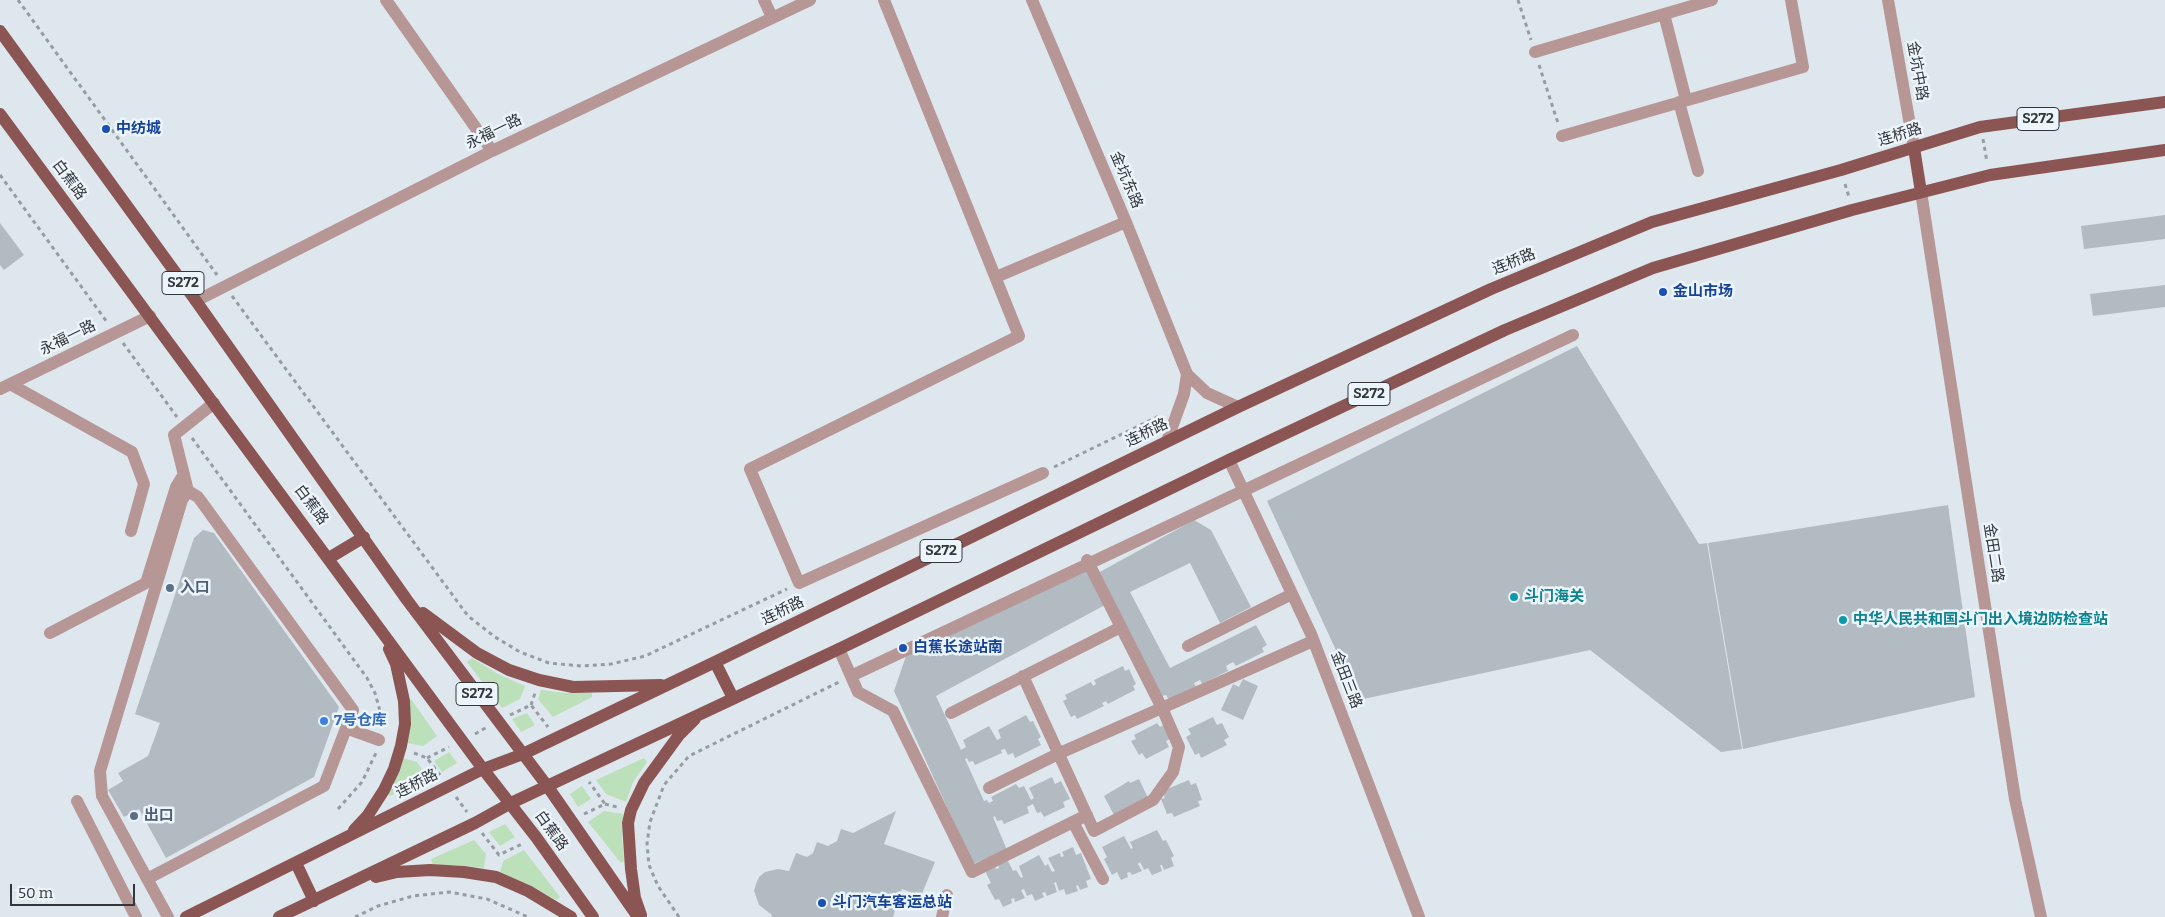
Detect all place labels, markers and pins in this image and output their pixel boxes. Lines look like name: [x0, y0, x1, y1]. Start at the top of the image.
place label: 中纺城: [116, 120, 161, 138]
marker: 中纺城: [100, 123, 112, 135]
place label: 金山市场: [1673, 283, 1733, 301]
marker: 金山市场: [1657, 286, 1669, 298]
place label: 入口: [180, 579, 210, 597]
marker: 入口: [164, 582, 176, 594]
place label: 斗门海关: [1524, 588, 1584, 606]
marker: 斗门海关: [1508, 591, 1520, 603]
place label: 中华人民共和国斗门出入境边防检查站: [1853, 611, 2108, 629]
marker: 中华人民共和国斗门出入境边防检查站: [1837, 614, 1849, 626]
place label: 白蕉长途站南: [913, 639, 1003, 657]
marker: 白蕉长途站南: [897, 642, 909, 654]
place label: 7号仓库: [334, 712, 387, 730]
marker: 7号仓库: [318, 715, 330, 727]
place label: 出口: [144, 807, 174, 825]
marker: 出口: [128, 810, 140, 822]
place label: 斗门汽车客运总站: [832, 894, 952, 912]
marker: 斗门汽车客运总站: [816, 897, 828, 909]

